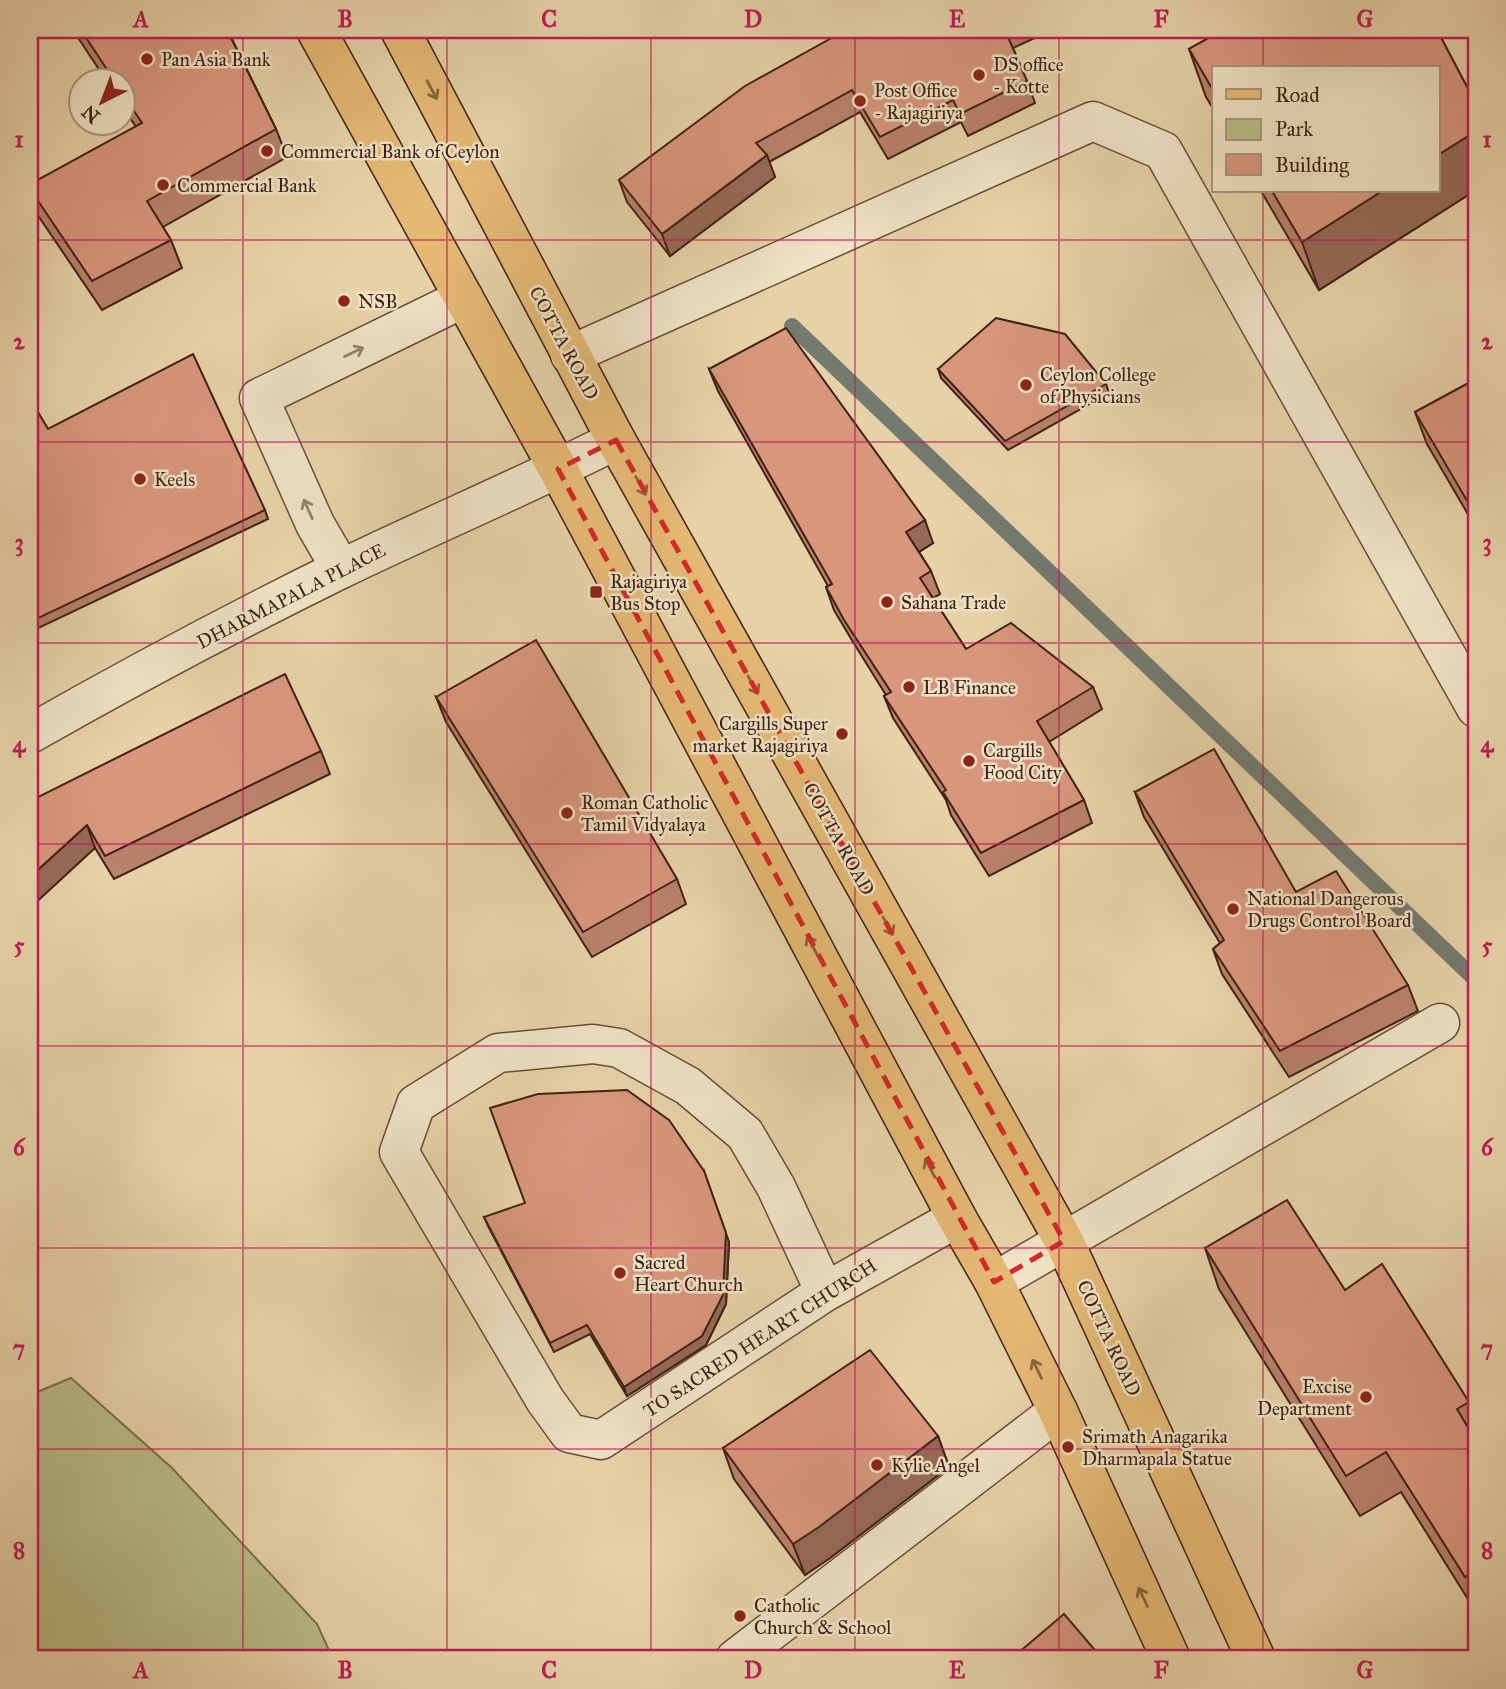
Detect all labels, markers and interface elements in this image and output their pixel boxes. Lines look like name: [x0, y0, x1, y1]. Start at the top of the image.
text: A: [131, 5, 149, 33]
text: B: [337, 5, 353, 33]
text: C: [541, 5, 557, 33]
text: D: [744, 5, 762, 33]
text: E: [949, 5, 966, 33]
text: F: [1153, 5, 1169, 33]
text: G: [1357, 5, 1374, 33]
place label: Pan Asia Bank: [161, 48, 271, 71]
marker: Pan Asia Bank: [139, 51, 155, 67]
place label: DS office - Kotte: [993, 53, 1064, 98]
north arrow: [66, 66, 136, 136]
legend: [1212, 66, 1440, 192]
marker: DS office - Kotte: [971, 67, 987, 83]
one-way arrow: [425, 79, 439, 100]
place label: Post Office - Rajagiriya: [874, 79, 964, 125]
text: Road: [1275, 82, 1320, 108]
marker: Post Office - Rajagiriya: [852, 93, 868, 109]
text: N: [77, 100, 105, 128]
text: Park: [1275, 116, 1313, 142]
text: 1: [14, 125, 24, 153]
text: 1: [1482, 125, 1492, 153]
place label: Commercial Bank of Ceylon: [281, 140, 500, 163]
marker: Commercial Bank of Ceylon: [259, 143, 275, 159]
text: Building: [1275, 152, 1349, 178]
place label: Commercial Bank: [177, 174, 317, 197]
marker: Commercial Bank: [155, 177, 171, 193]
street label: COTTA ROAD: [524, 282, 604, 404]
place label: NSB: [358, 290, 397, 313]
marker: NSB: [336, 293, 352, 309]
text: 2: [13, 327, 25, 355]
text: 2: [1481, 327, 1493, 355]
one-way arrow: [343, 344, 364, 358]
place label: Ceylon College of Physicians: [1040, 363, 1156, 408]
marker: Ceylon College of Physicians: [1018, 377, 1034, 393]
place label: Keels: [154, 468, 195, 491]
marker: Keels: [132, 471, 148, 487]
one-way arrow: [635, 475, 649, 496]
one-way arrow: [301, 499, 314, 520]
text: 3: [14, 528, 24, 557]
text: 3: [1482, 528, 1492, 557]
street label: DHARMAPALA PLACE: [193, 538, 390, 654]
place label: Rajagiriya Bus Stop: [610, 570, 688, 615]
marker: Rajagiriya Bus Stop: [588, 584, 604, 600]
place label: Sahana Trade: [901, 591, 1006, 614]
marker: Sahana Trade: [879, 594, 895, 610]
one-way arrow: [746, 674, 760, 694]
place label: LB Finance: [923, 676, 1016, 699]
marker: LB Finance: [901, 679, 917, 695]
place label: Cargills Super market Rajagiriya: [693, 712, 829, 758]
marker: Cargills Super market Rajagiriya: [834, 726, 850, 742]
text: 4: [13, 730, 27, 758]
text: 4: [1481, 730, 1495, 758]
place label: Cargills Food City: [983, 739, 1063, 784]
marker: Cargills Food City: [961, 753, 977, 769]
street label: COTTA ROAD: [799, 779, 879, 899]
place label: Roman Catholic Tamil Vidyalaya: [581, 791, 708, 836]
marker: Roman Catholic Tamil Vidyalaya: [559, 805, 575, 821]
place label: National Dangerous Drugs Control Board: [1247, 887, 1412, 933]
marker: National Dangerous Drugs Control Board: [1225, 901, 1241, 917]
one-way arrow: [881, 915, 895, 935]
text: 5: [14, 931, 25, 959]
text: 5: [1482, 931, 1493, 959]
one-way arrow: [804, 936, 818, 956]
text: 6: [13, 1133, 26, 1161]
text: 6: [1481, 1133, 1494, 1161]
one-way arrow: [923, 1158, 936, 1179]
place label: Sacred Heart Church: [634, 1251, 744, 1296]
street label: TO SACRED HEART CHURCH: [639, 1254, 881, 1422]
marker: Sacred Heart Church: [612, 1265, 628, 1281]
street label: COTTA ROAD: [1072, 1276, 1146, 1400]
text: 7: [13, 1334, 25, 1362]
text: 7: [1481, 1334, 1493, 1362]
one-way arrow: [1029, 1359, 1043, 1380]
place label: Excise Department: [1257, 1375, 1352, 1420]
marker: Excise Department: [1358, 1389, 1374, 1405]
place label: Srimath Anagarika Dharmapala Statue: [1082, 1425, 1232, 1470]
marker: Srimath Anagarika Dharmapala Statue: [1060, 1439, 1076, 1455]
place label: Kylie Angel: [891, 1454, 981, 1478]
marker: Kylie Angel: [869, 1457, 885, 1473]
text: 8: [13, 1536, 25, 1564]
text: 8: [1481, 1536, 1493, 1564]
one-way arrow: [1136, 1587, 1149, 1608]
place label: Catholic Church & School: [754, 1594, 892, 1639]
marker: Catholic Church & School: [732, 1608, 748, 1624]
text: A: [131, 1656, 149, 1684]
text: B: [337, 1656, 353, 1684]
text: C: [541, 1656, 557, 1684]
text: D: [744, 1656, 762, 1684]
text: E: [949, 1656, 966, 1684]
text: F: [1153, 1656, 1169, 1684]
text: G: [1357, 1656, 1374, 1684]

